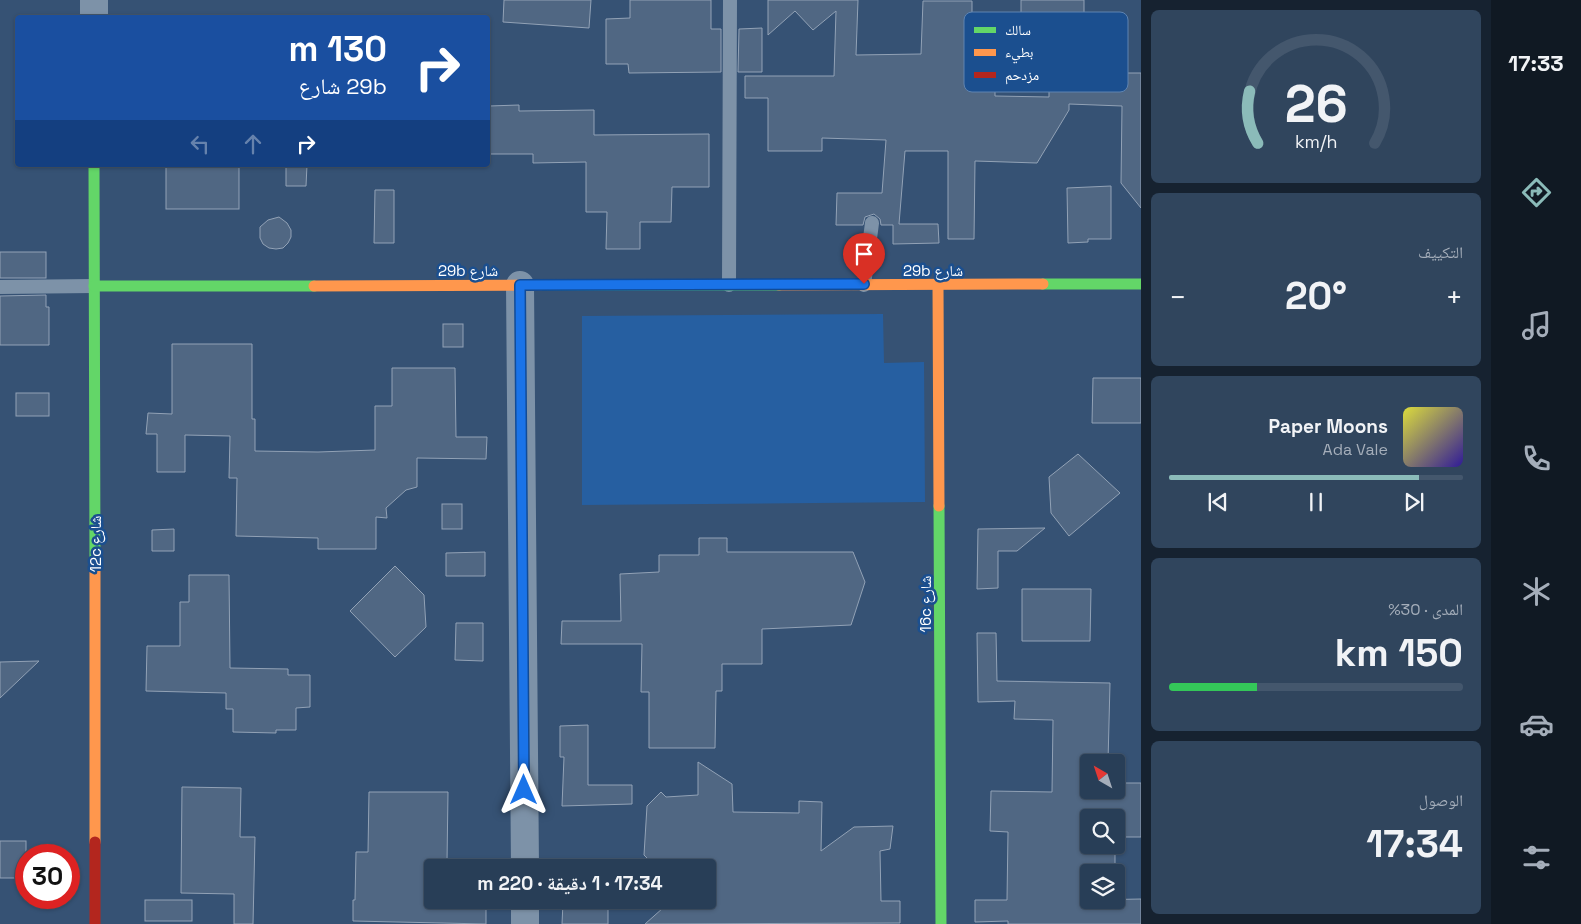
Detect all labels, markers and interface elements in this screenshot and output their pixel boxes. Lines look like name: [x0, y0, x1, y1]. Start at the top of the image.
legend: [964, 12, 1128, 92]
text: سالك: [1005, 21, 1031, 39]
text: 130 m: [288, 27, 387, 71]
icon: right: [405, 35, 470, 100]
text: بطيء: [1005, 43, 1034, 64]
text: 17:33: [1508, 49, 1564, 77]
text: مزدحم: [1005, 66, 1039, 85]
text: 26: [1284, 71, 1348, 137]
text: 29b شارع: [299, 72, 387, 100]
icon: left: [186, 130, 214, 158]
icon: ahead: [239, 130, 267, 158]
icon: right: [292, 130, 320, 158]
text: km/h: [1295, 130, 1337, 153]
icon: directions: [1519, 175, 1554, 210]
pin: [843, 233, 885, 284]
icon: arrive: [850, 240, 878, 268]
text: التكييف: [1418, 242, 1463, 263]
street label: 29b شارع: [438, 261, 498, 281]
street label: 29b شارع: [903, 261, 963, 281]
text: 20°: [1285, 272, 1347, 320]
text: −: [1169, 279, 1186, 315]
text: +: [1446, 279, 1463, 315]
icon: music: [1519, 308, 1554, 343]
text: Paper Moons: [1269, 414, 1388, 439]
text: Ada Vale: [1323, 439, 1388, 460]
icon: phone: [1519, 441, 1554, 476]
icon: previous: [1204, 488, 1232, 516]
icon: pause: [1302, 488, 1330, 516]
icon: next: [1400, 488, 1428, 516]
street label: 12c شارع: [86, 516, 106, 572]
icon: climate: [1519, 574, 1554, 609]
street label: 16c شارع: [916, 575, 936, 632]
text: المدى · 30%: [1388, 599, 1463, 620]
text: 150 km: [1335, 629, 1463, 677]
icon: car: [1519, 707, 1554, 742]
north arrow: [1080, 754, 1125, 799]
map controls: [1080, 754, 1125, 909]
position arrow: [497, 763, 549, 815]
text: الوصول: [1419, 790, 1463, 811]
button: search: [1080, 809, 1125, 854]
text: 17:34: [1366, 820, 1463, 868]
icon: filters: [1519, 840, 1554, 875]
speed limit sign: 30: [15, 844, 80, 909]
button: layers: [1080, 864, 1125, 909]
text: 17:34 · 1 دقيقة · 220 m: [477, 871, 663, 896]

